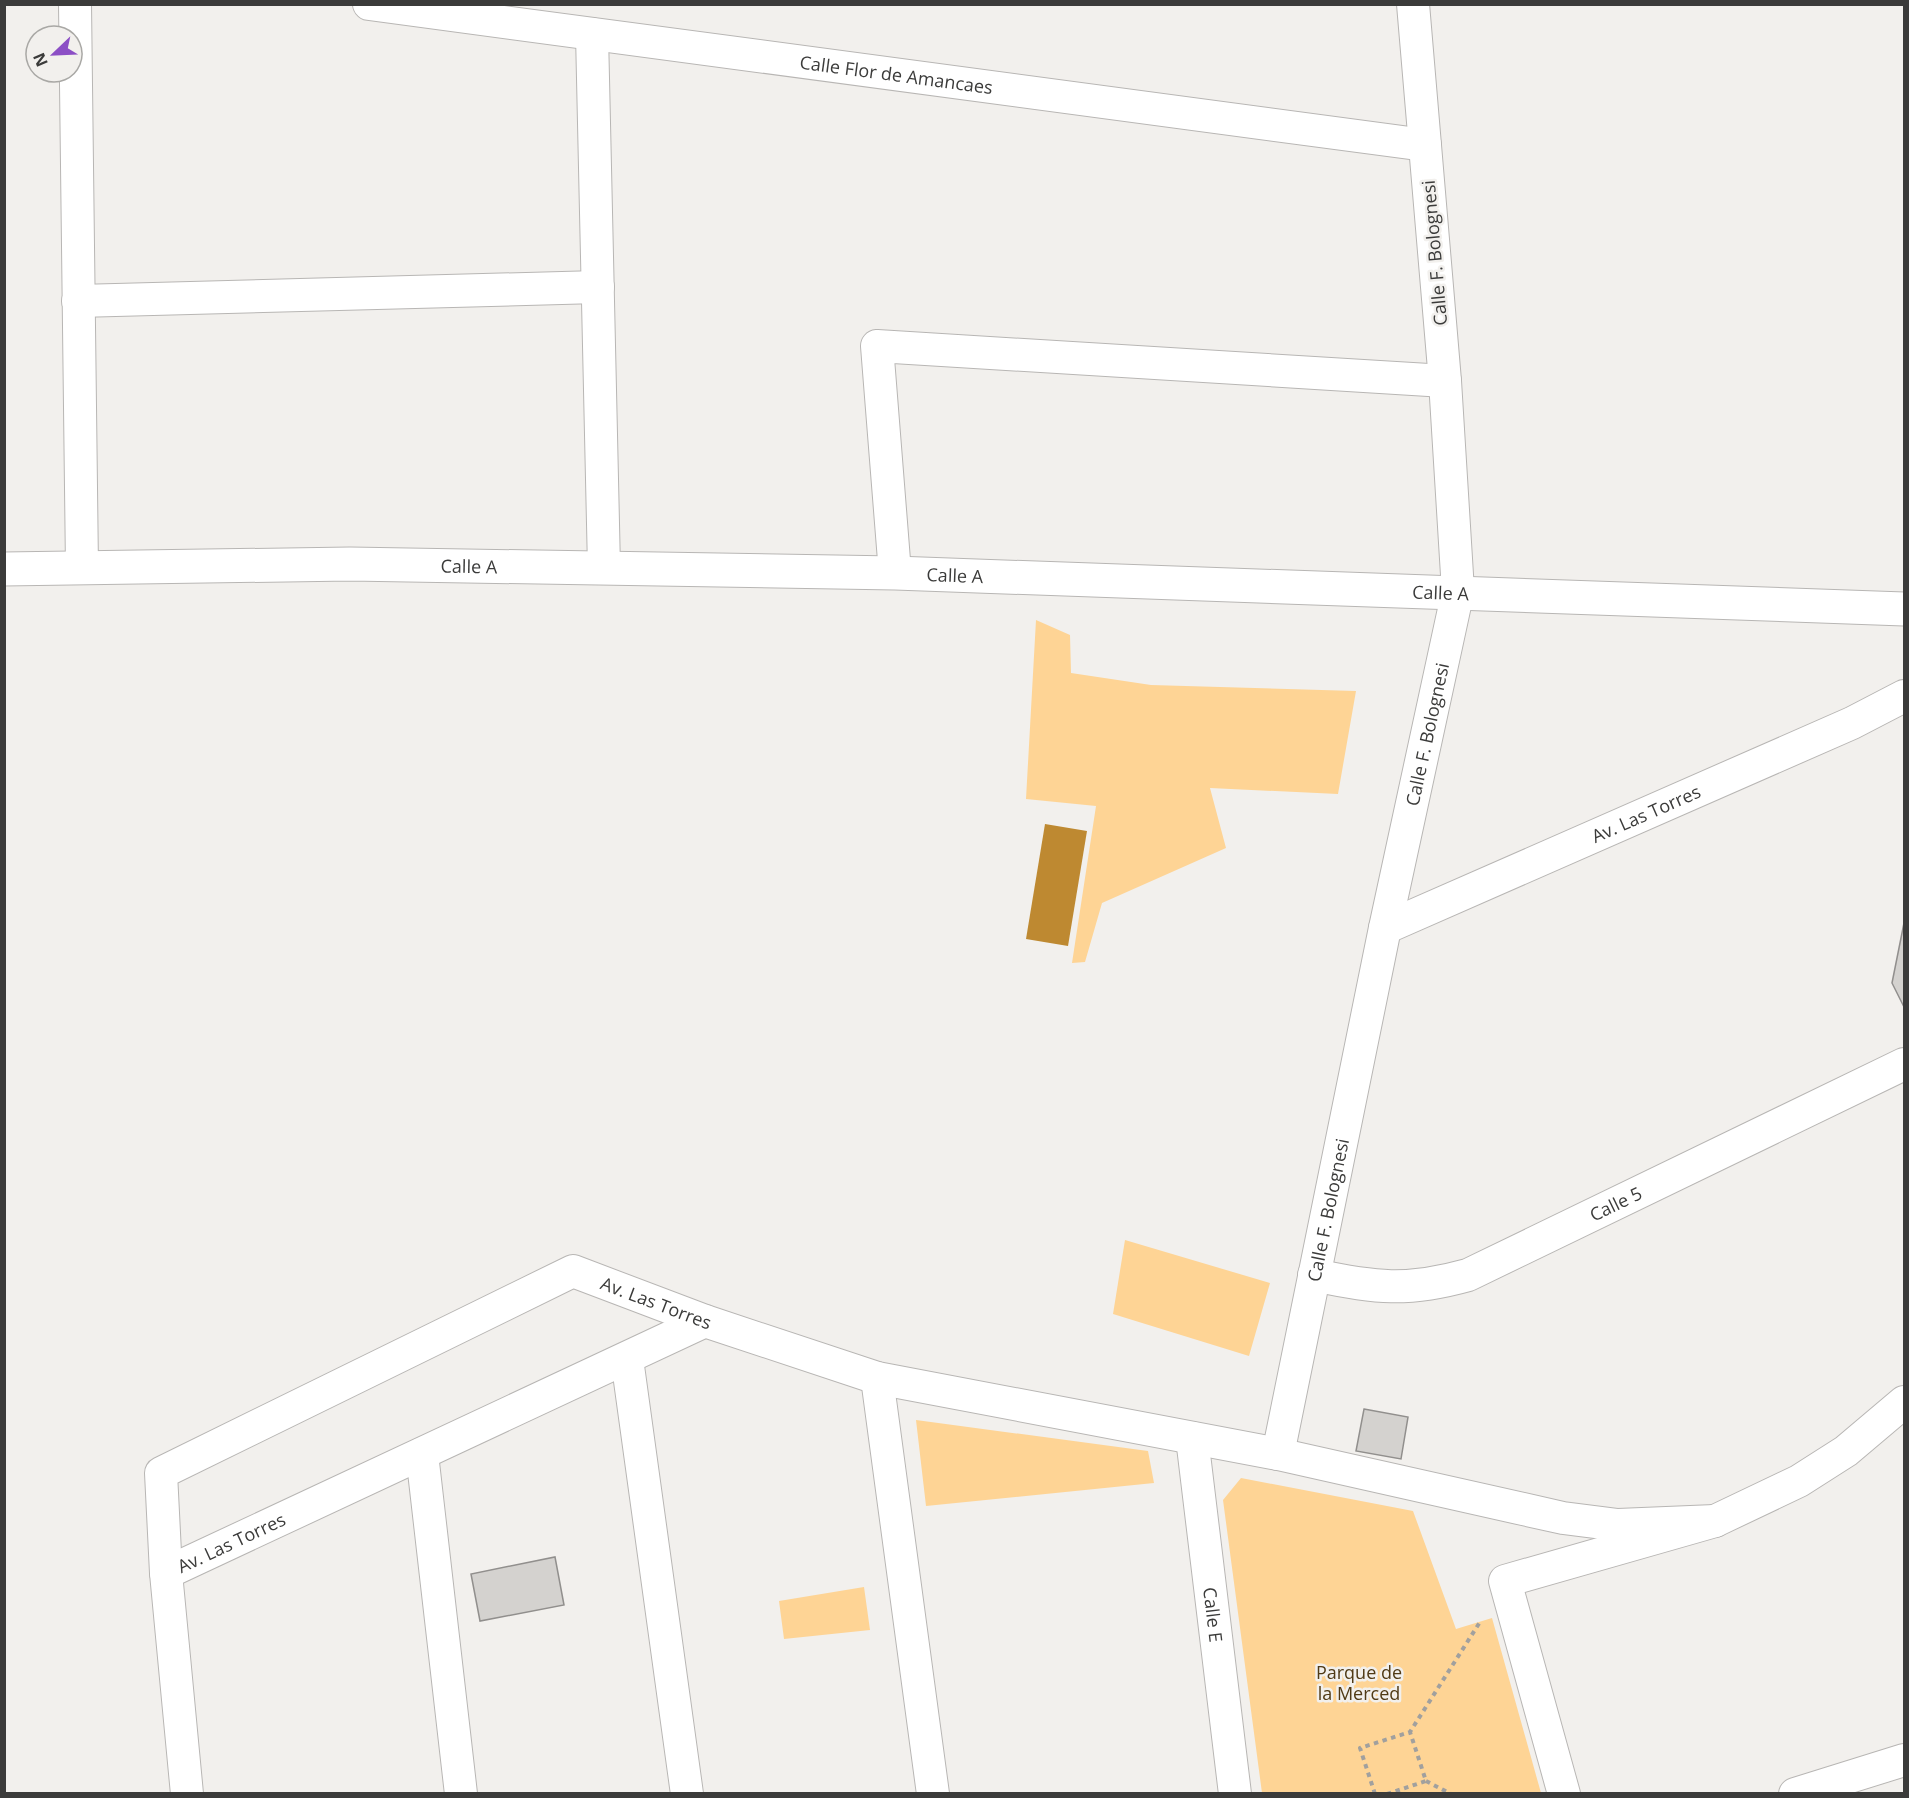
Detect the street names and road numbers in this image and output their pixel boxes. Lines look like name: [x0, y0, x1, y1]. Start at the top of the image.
street label: Calle Flor de Amancaes: [798, 50, 994, 99]
street label: Calle F. Bolognesi: [1416, 179, 1452, 327]
street label: Calle A: [440, 553, 498, 578]
street label: Calle A: [926, 562, 984, 588]
street label: Calle A: [1412, 579, 1470, 605]
street label: Calle F. Bolognesi: [1400, 660, 1454, 808]
street label: Av. Las Torres: [1588, 779, 1704, 848]
street label: Calle F. Bolognesi: [1301, 1136, 1354, 1284]
street label: Calle 5: [1585, 1181, 1646, 1226]
street label: Av. Las Torres: [597, 1271, 715, 1334]
street label: Av. Las Torres: [173, 1507, 289, 1578]
street label: Calle E: [1198, 1586, 1229, 1644]

